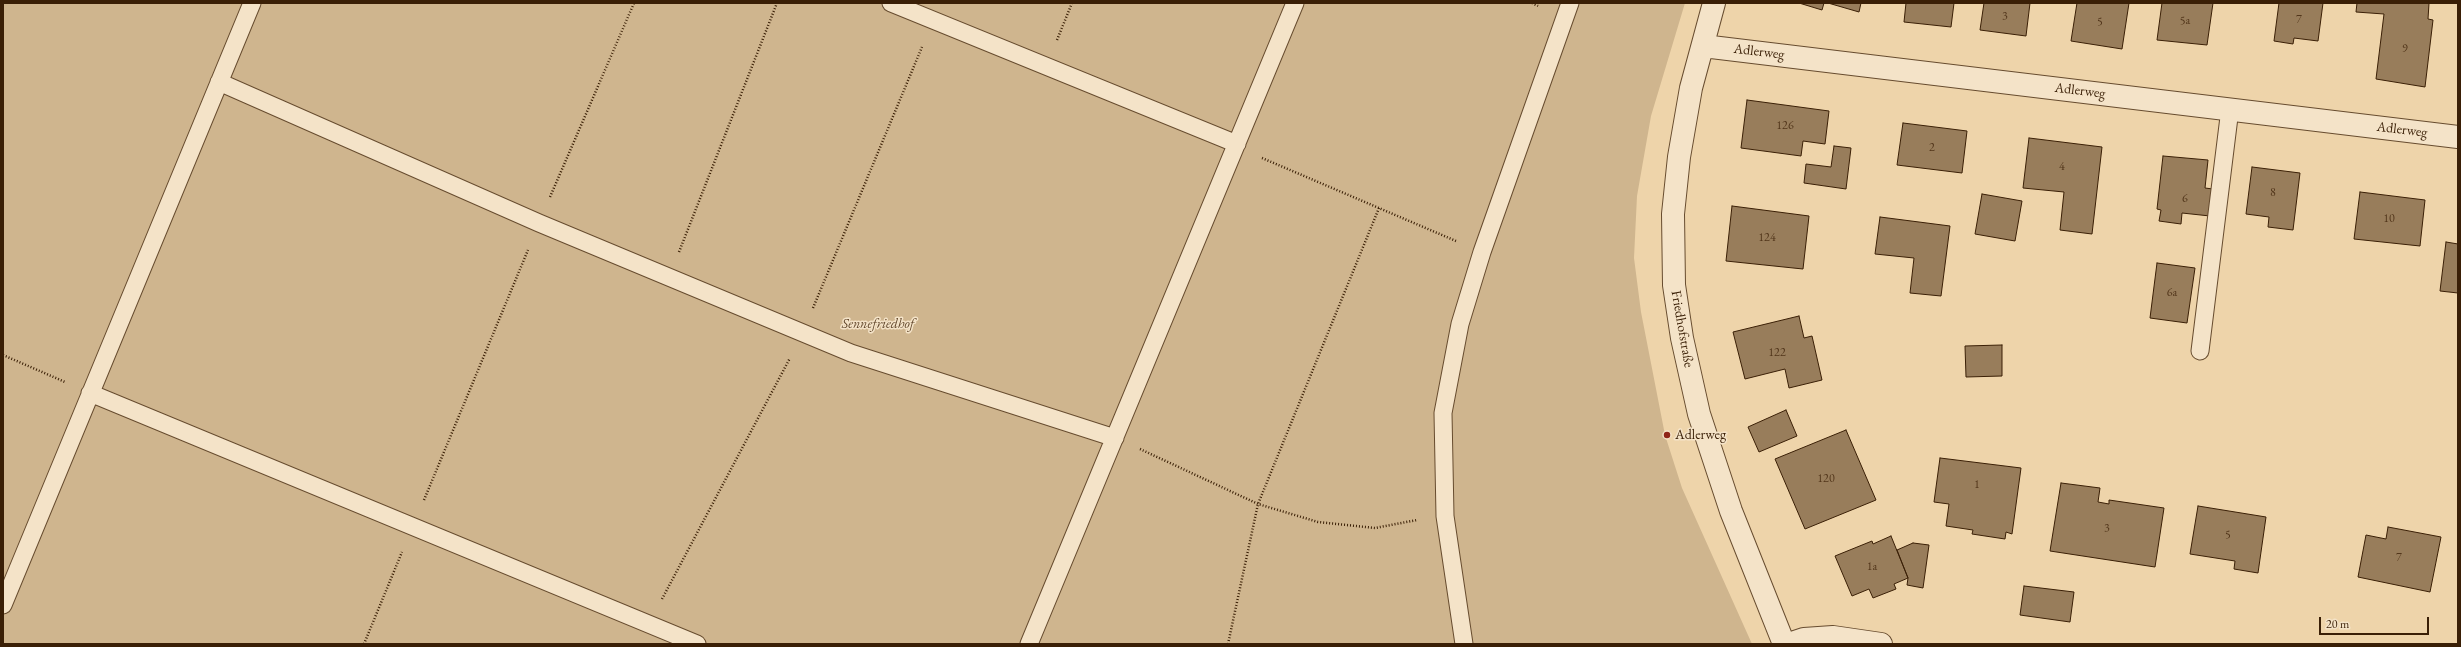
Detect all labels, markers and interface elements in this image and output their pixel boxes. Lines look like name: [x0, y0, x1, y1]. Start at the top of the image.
house number: 3: [2002, 10, 2008, 24]
house number: 7: [2296, 13, 2302, 27]
house number: 5a: [2180, 14, 2190, 28]
house number: 5: [2097, 15, 2103, 29]
street label: Adlerweg: [1733, 41, 1785, 63]
house number: 9: [2402, 42, 2408, 56]
street label: Adlerweg: [2054, 80, 2106, 102]
house number: 126: [1776, 119, 1794, 133]
street label: Adlerweg: [2376, 119, 2428, 141]
house number: 2: [1929, 141, 1935, 155]
house number: 4: [2059, 160, 2065, 174]
house number: 8: [2270, 186, 2276, 200]
house number: 6: [2182, 192, 2188, 206]
house number: 10: [2383, 212, 2395, 226]
house number: 124: [1758, 231, 1776, 245]
house number: 6a: [2167, 286, 2177, 300]
street label: Friedhofstraße: [1667, 289, 1697, 369]
park label: Sennefriedhof: [842, 316, 914, 332]
house number: 122: [1768, 346, 1786, 360]
place label: Adlerweg: [1675, 427, 1726, 443]
marker: Adlerweg: [1662, 430, 1672, 440]
house number: 120: [1817, 472, 1835, 486]
house number: 1: [1974, 478, 1980, 492]
house number: 3: [2104, 522, 2110, 536]
house number: 5: [2225, 528, 2231, 542]
house number: 7: [2396, 551, 2402, 565]
house number: 1a: [1867, 560, 1877, 574]
scale bar: [2321, 609, 2431, 635]
text: 20 m: [2326, 616, 2349, 632]

